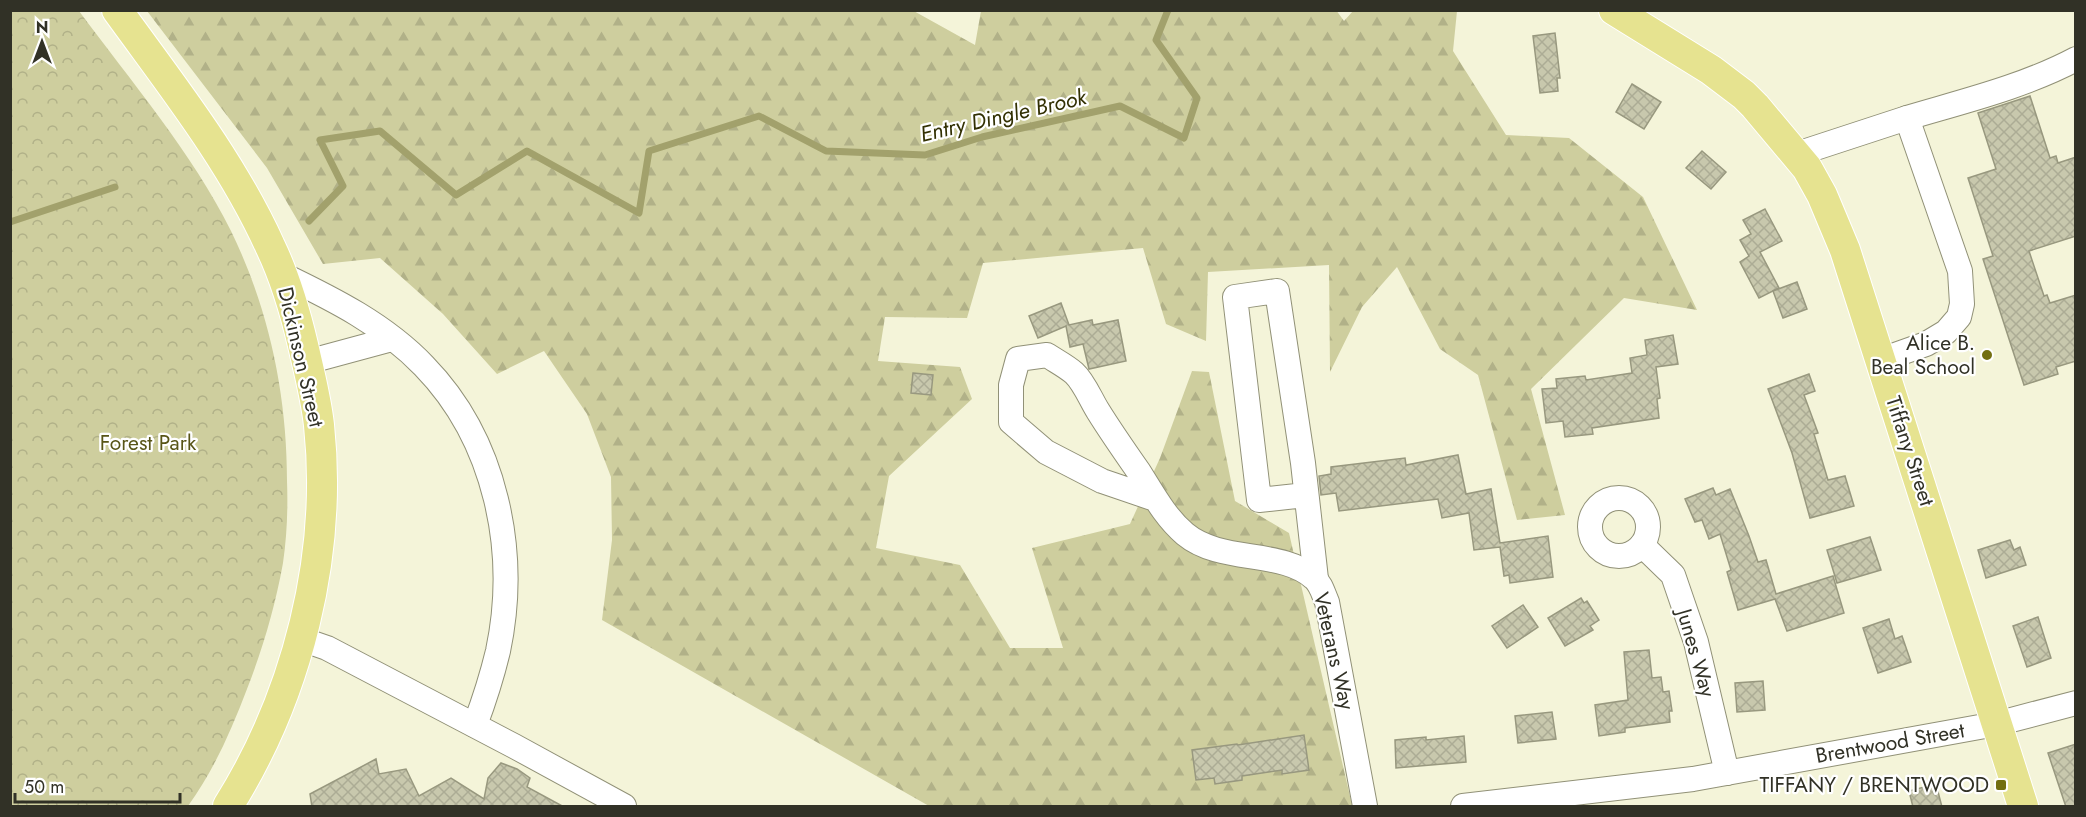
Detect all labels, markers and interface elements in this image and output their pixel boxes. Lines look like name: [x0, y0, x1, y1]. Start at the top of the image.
north arrow: [12, 12, 72, 72]
text: N: [36, 16, 48, 39]
water label: Entry Dingle Brook: [917, 80, 1091, 150]
street label: Dickinson Street: [270, 284, 332, 430]
place label: Alice B. Beal School: [1871, 328, 1975, 382]
marker: Alice B. Beal School: [1980, 348, 1994, 362]
street label: Tiffany Street: [1878, 392, 1942, 510]
park label: Forest Park: [100, 428, 197, 458]
street label: Veterans Way: [1306, 589, 1362, 714]
street label: Junes Way: [1668, 602, 1723, 701]
street label: Brentwood Street: [1813, 715, 1967, 771]
scale bar: [15, 766, 180, 804]
place label: TIFFANY / BRENTWOOD: [1760, 770, 1989, 800]
text: 50 m: [24, 774, 64, 800]
marker: TIFFANY / BRENTWOOD: [1994, 778, 2008, 792]

